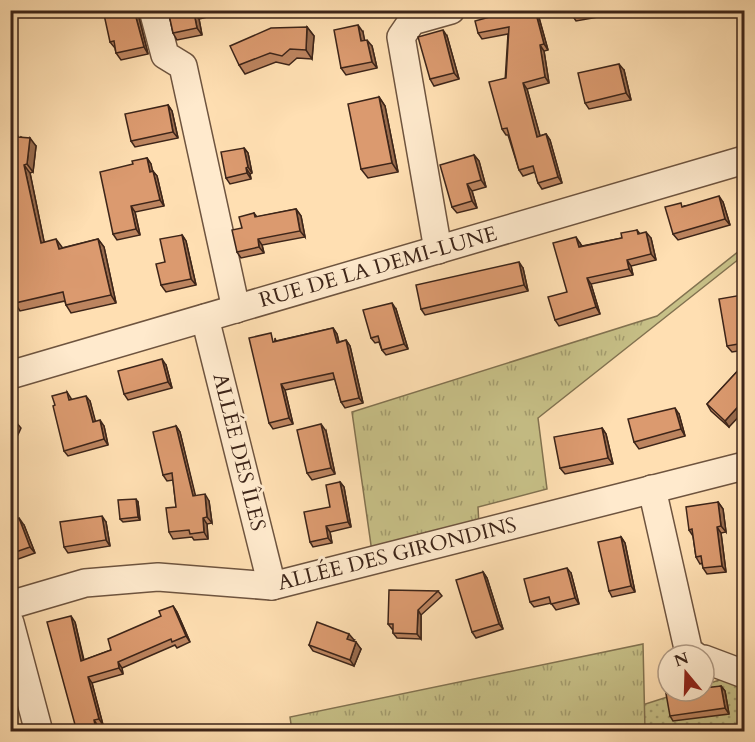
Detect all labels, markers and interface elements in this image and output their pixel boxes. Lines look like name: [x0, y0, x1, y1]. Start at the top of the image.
street label: RUE DE LA DEMI-LUNE: [256, 219, 500, 315]
street label: ALLÉE DES ÎLES: [205, 370, 273, 534]
street label: ALLÉE DES GIRONDINS: [275, 510, 519, 598]
north arrow: [656, 643, 716, 703]
text: N: [671, 647, 692, 672]

